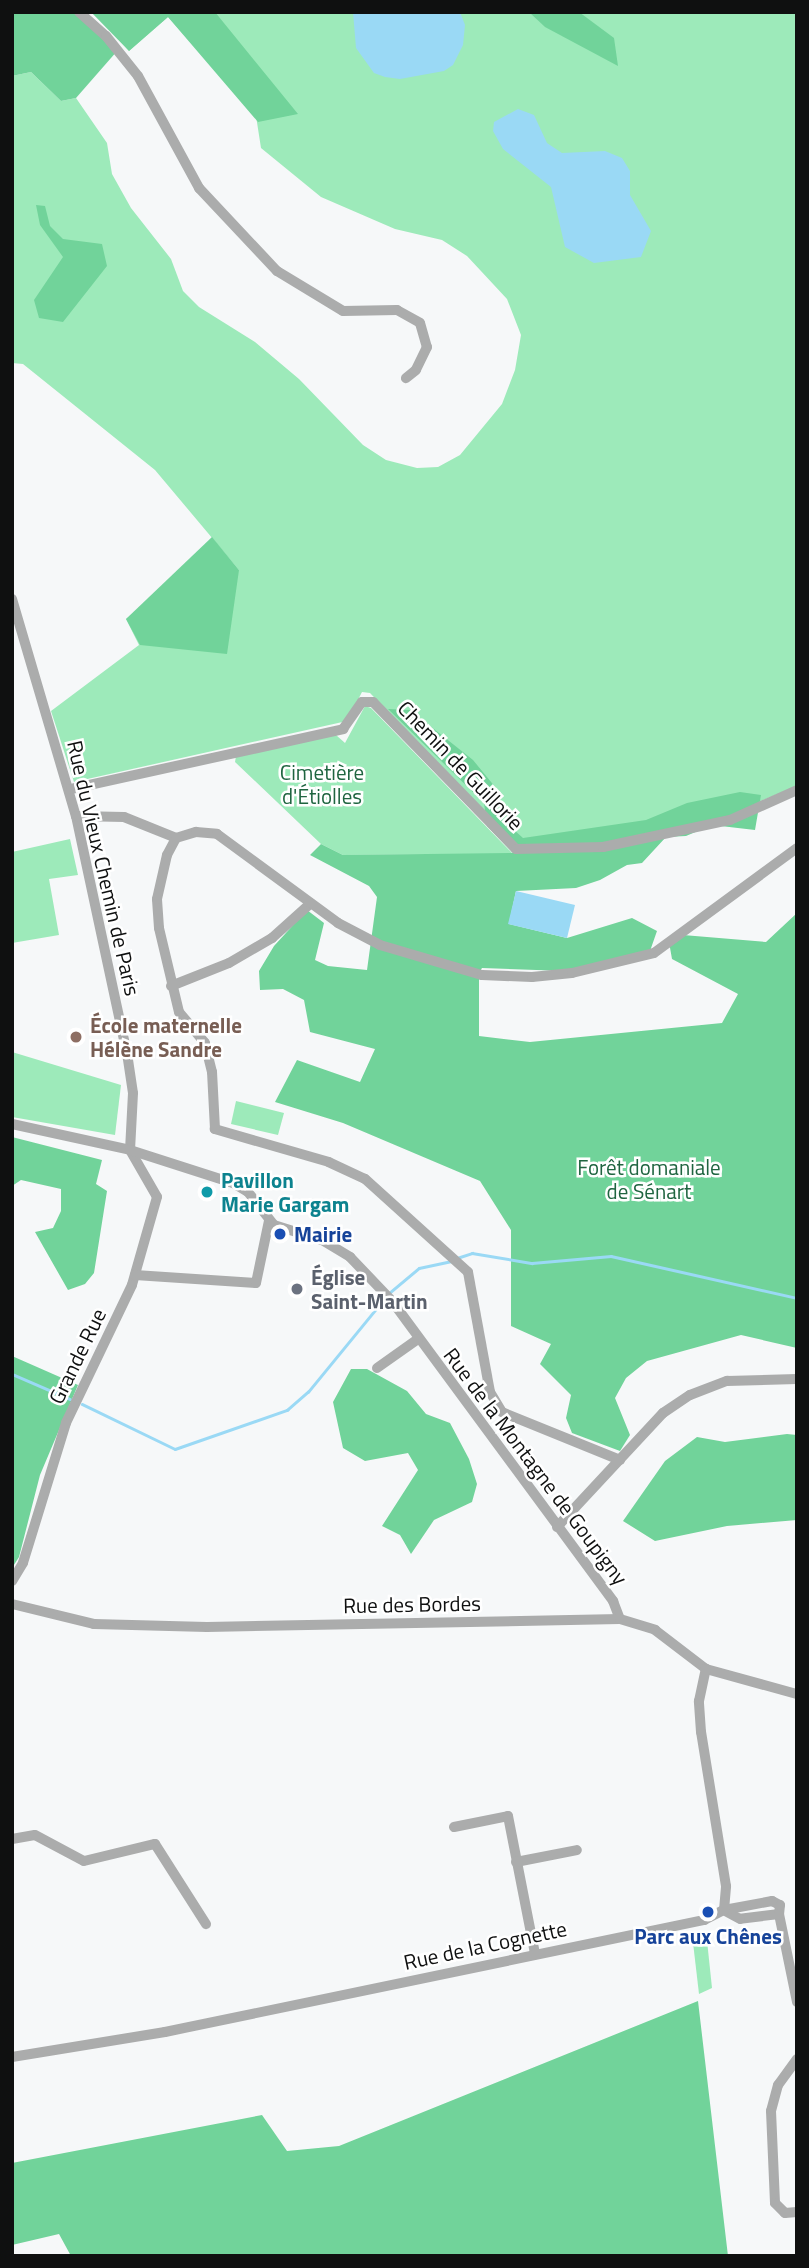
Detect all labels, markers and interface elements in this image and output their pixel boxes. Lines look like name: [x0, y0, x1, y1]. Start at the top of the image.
street label: Chemin de Guillorie: [393, 695, 529, 835]
street label: Rue du Vieux Chemin de Paris: [62, 738, 146, 998]
park label: Cimetière d'Étiolles: [280, 759, 364, 809]
place label: École maternelle Hélène Sandre: [90, 1012, 242, 1062]
marker: École maternelle Hélène Sandre: [68, 1029, 84, 1045]
park label: Forêt domaniale de Sénart: [577, 1154, 721, 1204]
place label: Pavillon Marie Gargam: [221, 1167, 349, 1217]
marker: Pavillon Marie Gargam: [199, 1184, 215, 1200]
place label: Mairie: [294, 1221, 352, 1247]
marker: Mairie: [272, 1226, 288, 1242]
place label: Église Saint-Martin: [311, 1264, 428, 1314]
marker: Église Saint-Martin: [289, 1281, 305, 1297]
street label: Grande Rue: [43, 1304, 111, 1408]
street label: Rue de la Montagne de Goupigny: [439, 1343, 633, 1589]
street label: Rue des Bordes: [343, 1590, 481, 1618]
marker: Parc aux Chênes: [700, 1904, 716, 1920]
street label: Rue de la Cognette: [401, 1915, 569, 1975]
place label: Parc aux Chênes: [634, 1923, 782, 1949]

